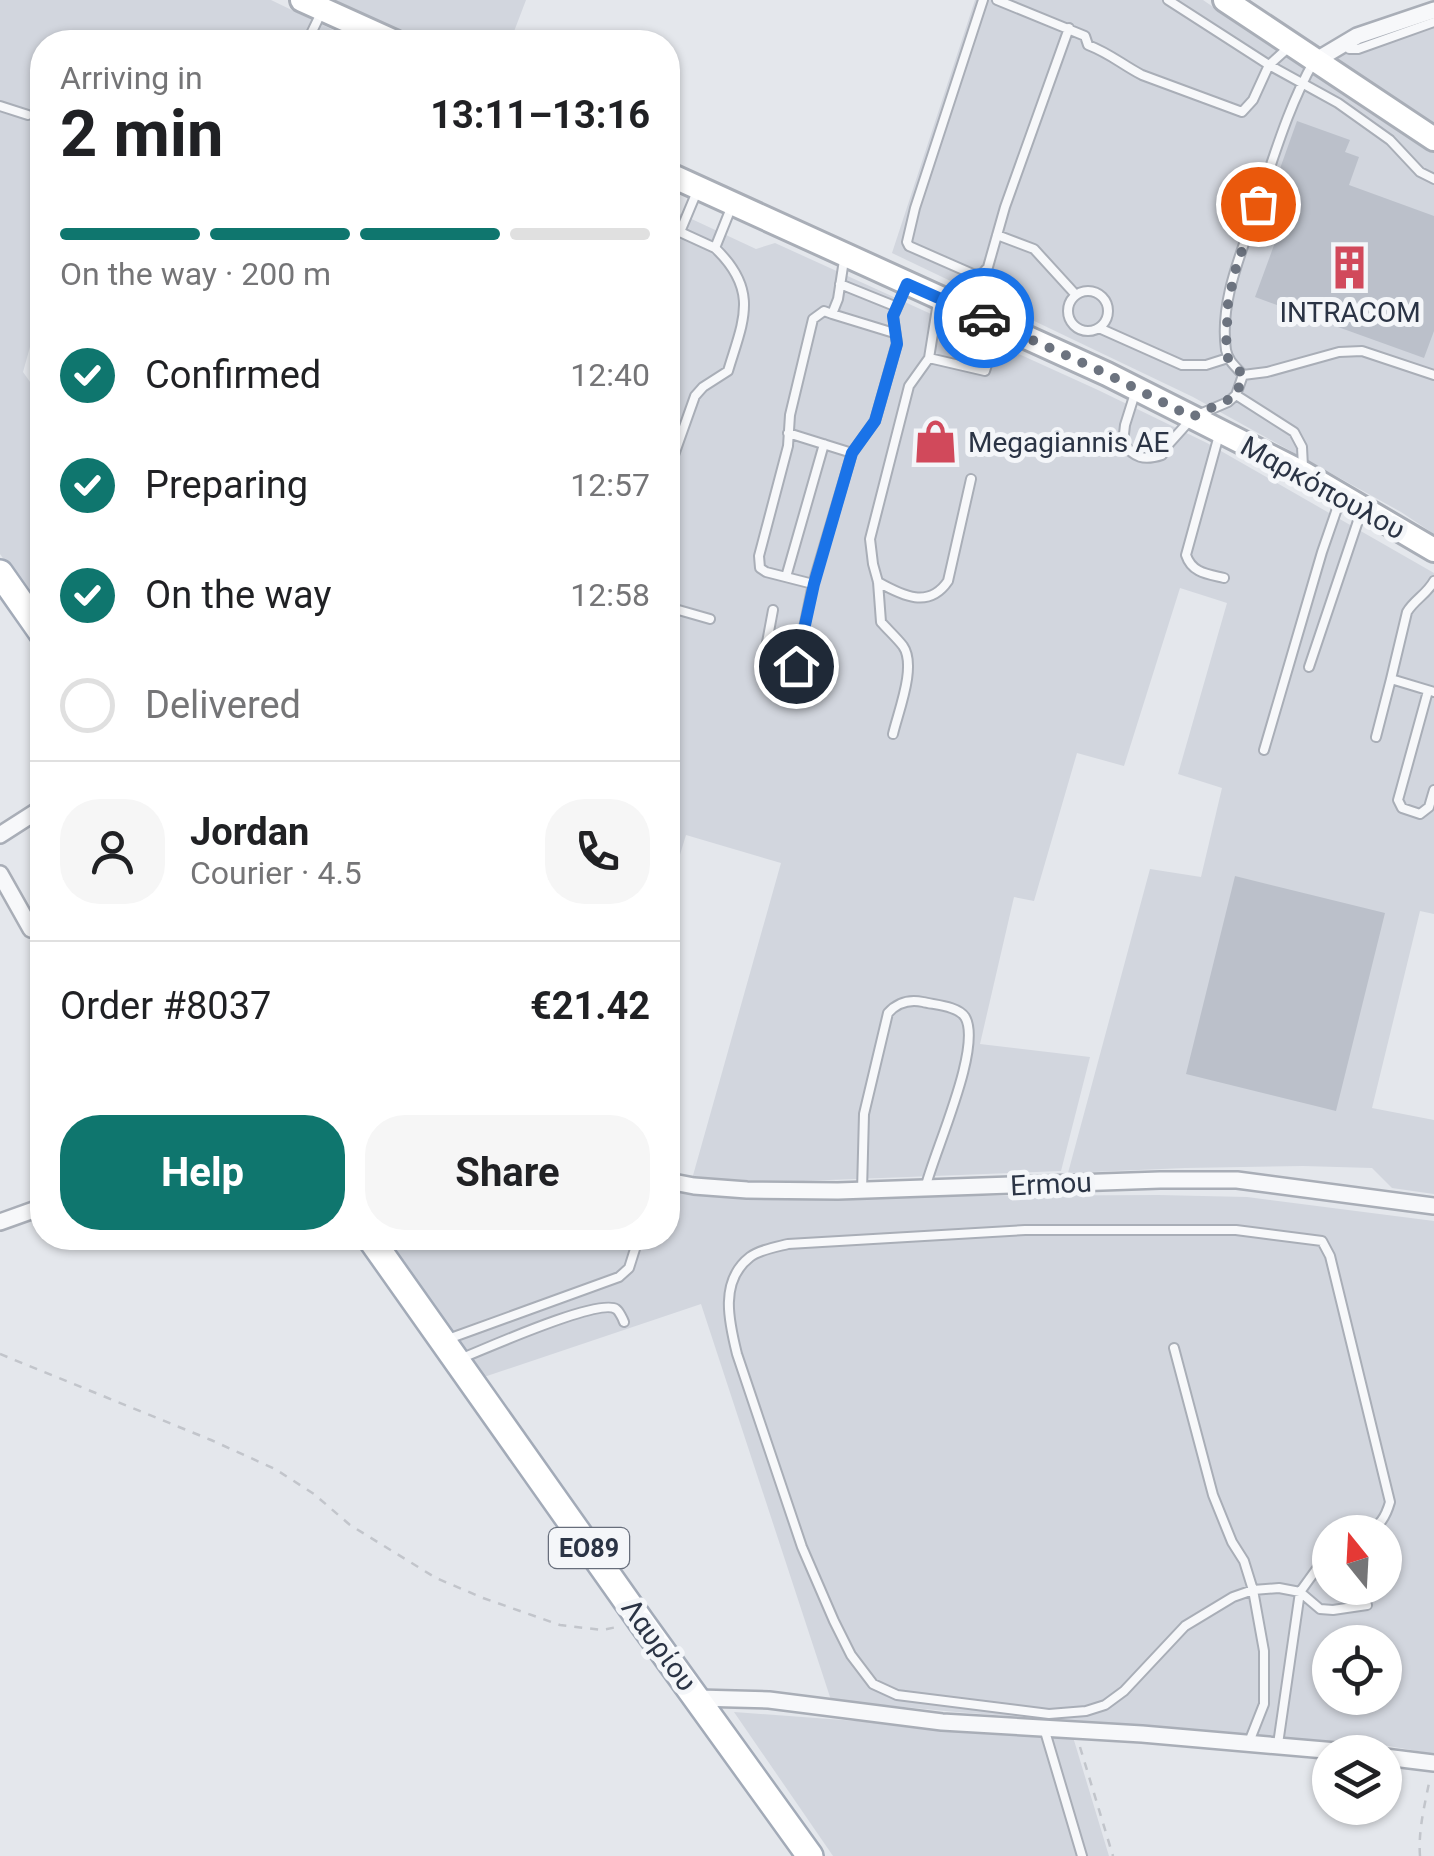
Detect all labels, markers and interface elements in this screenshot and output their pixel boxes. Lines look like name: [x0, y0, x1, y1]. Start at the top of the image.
text: Arriving in: [60, 59, 203, 97]
text: 13:11–13:16: [430, 93, 650, 137]
text: 2 min: [60, 96, 223, 172]
pin: [1216, 162, 1301, 247]
icon: bag: [1231, 177, 1286, 232]
building icon: INTRACOM: [1326, 243, 1374, 291]
text: On the way · 200 m: [60, 255, 331, 293]
courier: [934, 268, 1034, 368]
icon: car: [957, 291, 1012, 346]
place label: INTRACOM: [1279, 296, 1421, 329]
icon: check: [60, 348, 115, 403]
text: Confirmed: [145, 353, 321, 397]
text: 12:40: [570, 356, 650, 394]
shop icon: Megagiannis AE: [911, 418, 959, 466]
place label: Megagiannis AE: [968, 426, 1169, 459]
street label: Μαρκόπουλου: [1235, 429, 1411, 547]
icon: check: [60, 458, 115, 513]
text: Preparing: [145, 463, 308, 507]
text: 12:57: [570, 466, 650, 504]
icon: check: [60, 568, 115, 623]
text: On the way: [145, 573, 331, 617]
text: 12:58: [570, 576, 650, 614]
pin: [754, 624, 839, 709]
icon: home: [769, 639, 824, 694]
text: Delivered: [145, 683, 301, 727]
button: person: [60, 799, 165, 904]
button: phone: [545, 799, 650, 904]
text: Jordan: [190, 810, 309, 854]
text: Courier · 4.5: [190, 854, 362, 892]
text: Order #8037: [60, 984, 271, 1028]
text: €21.42: [530, 984, 650, 1028]
button: Help: [60, 1115, 345, 1230]
button: Share: [365, 1115, 650, 1230]
street label: Ermou: [1010, 1165, 1092, 1203]
north arrow: [1312, 1515, 1402, 1605]
map controls: [1312, 1515, 1402, 1825]
road number: ΕΟ89: [549, 1528, 629, 1568]
street label: Λαυρίου: [615, 1593, 703, 1697]
button: locate: [1312, 1625, 1402, 1715]
button: layers: [1312, 1735, 1402, 1825]

